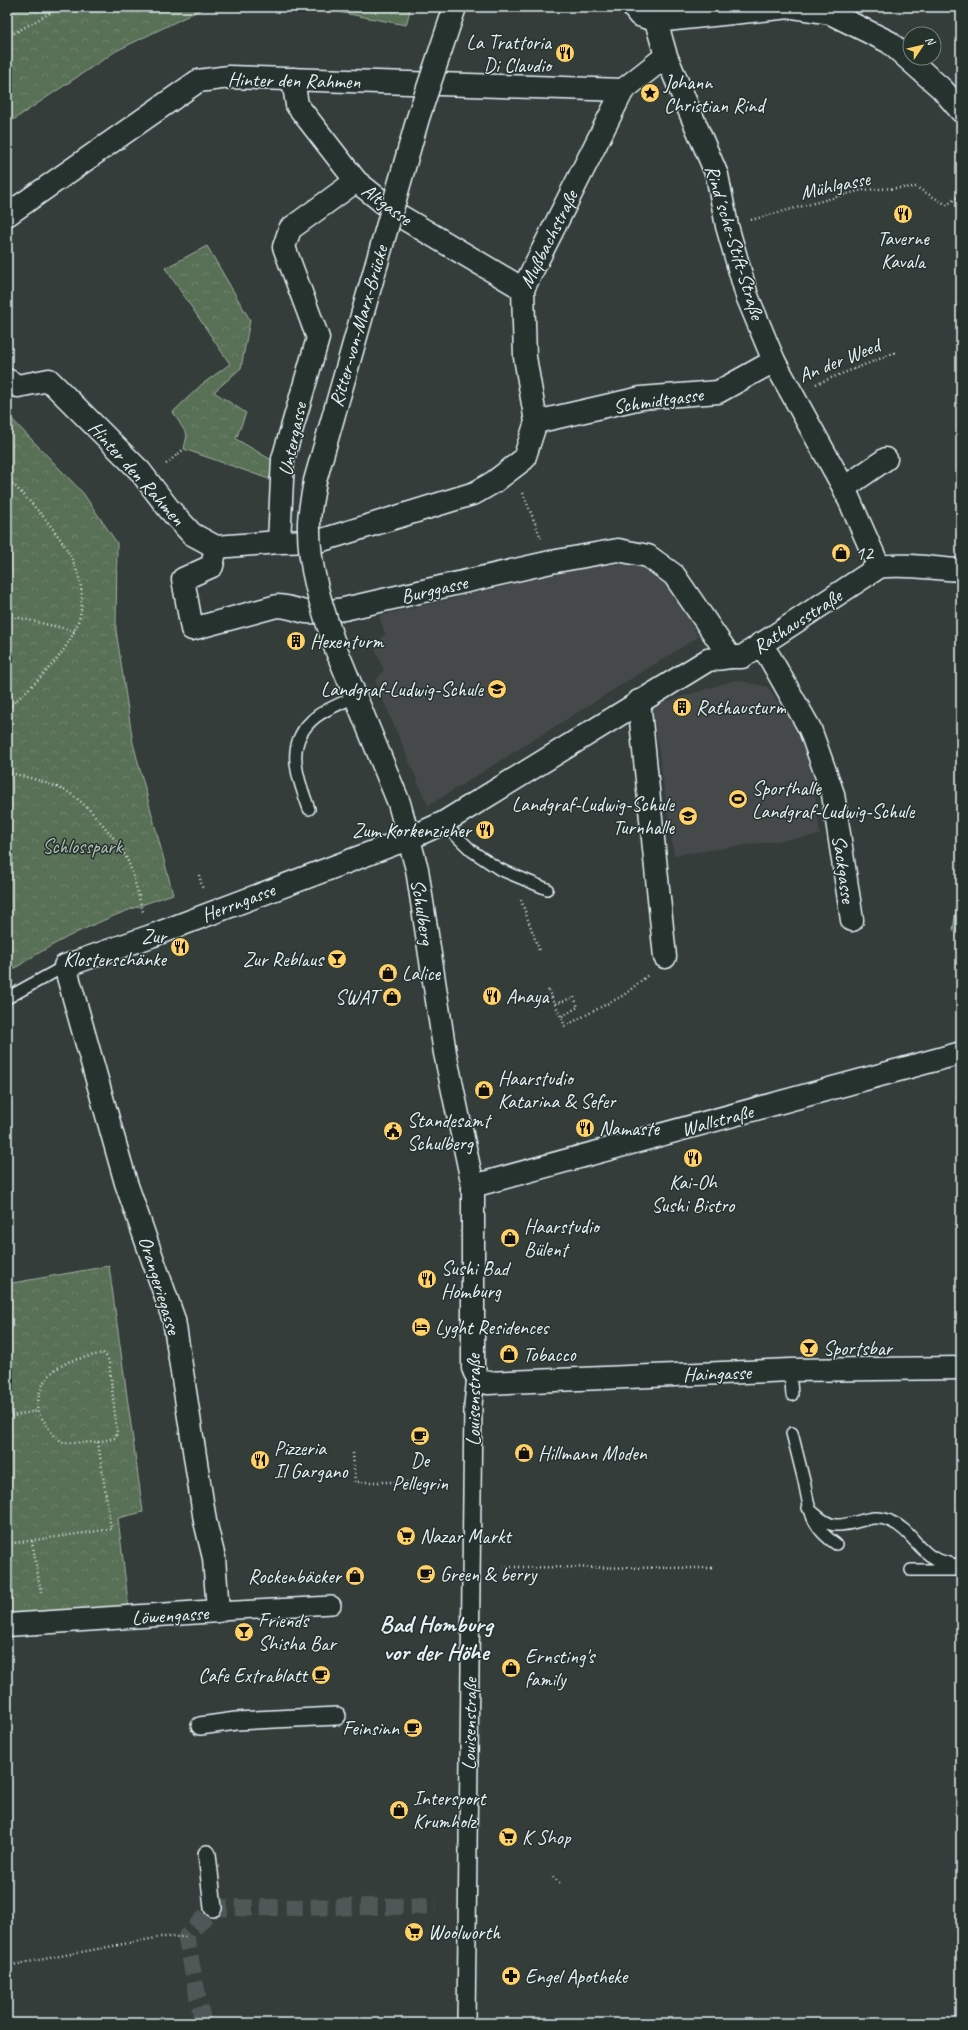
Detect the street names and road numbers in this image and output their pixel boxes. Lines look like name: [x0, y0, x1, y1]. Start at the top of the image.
street label: Hinter den Rahmen: [227, 67, 362, 94]
street label: Rind´sche-Stift-Straße: [699, 162, 770, 324]
street label: Mühlgasse: [798, 166, 874, 205]
street label: Altgasse: [357, 178, 418, 232]
street label: Mußbachstraße: [514, 185, 584, 292]
street label: Ritter-von-Marx-Brücke: [323, 241, 394, 410]
street label: An der Weed: [795, 332, 886, 388]
street label: Schmidtgasse: [612, 382, 706, 419]
street label: Untergasse: [273, 399, 313, 478]
street label: Hinter den Rahmen: [83, 416, 191, 532]
street label: Burggasse: [398, 569, 471, 609]
street label: Rathausstraße: [748, 583, 848, 659]
street label: Sackgasse: [826, 834, 861, 906]
street label: Herrngasse: [198, 877, 280, 928]
street label: Schulberg: [405, 878, 440, 948]
street label: Wallstraße: [679, 1099, 757, 1142]
street label: Orangeriegasse: [133, 1233, 187, 1339]
street label: Louisenstraße: [461, 1352, 486, 1446]
street label: Haingasse: [683, 1360, 753, 1387]
street label: Löwengasse: [131, 1600, 211, 1631]
street label: Louisenstraße: [456, 1676, 483, 1770]

